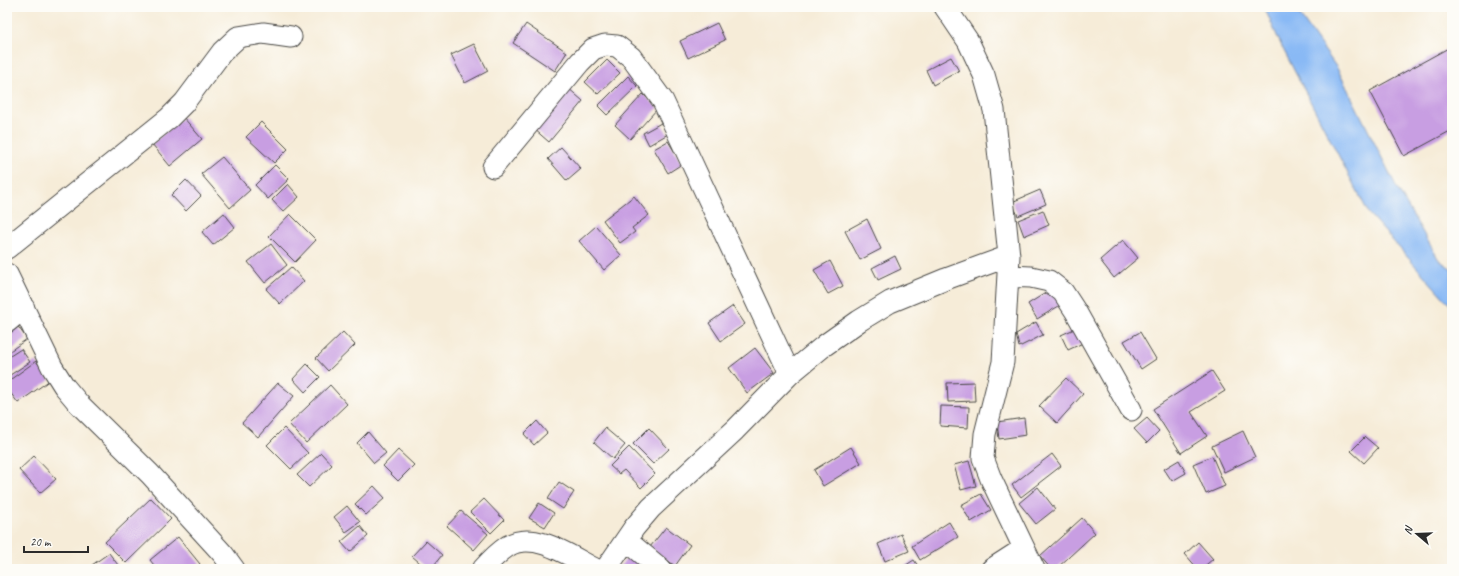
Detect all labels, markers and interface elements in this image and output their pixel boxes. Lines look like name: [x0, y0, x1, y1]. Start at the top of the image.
north arrow: [1397, 514, 1437, 554]
text: N: [1400, 523, 1416, 536]
scale bar: [24, 528, 88, 554]
text: 20 m: [30, 534, 52, 550]

